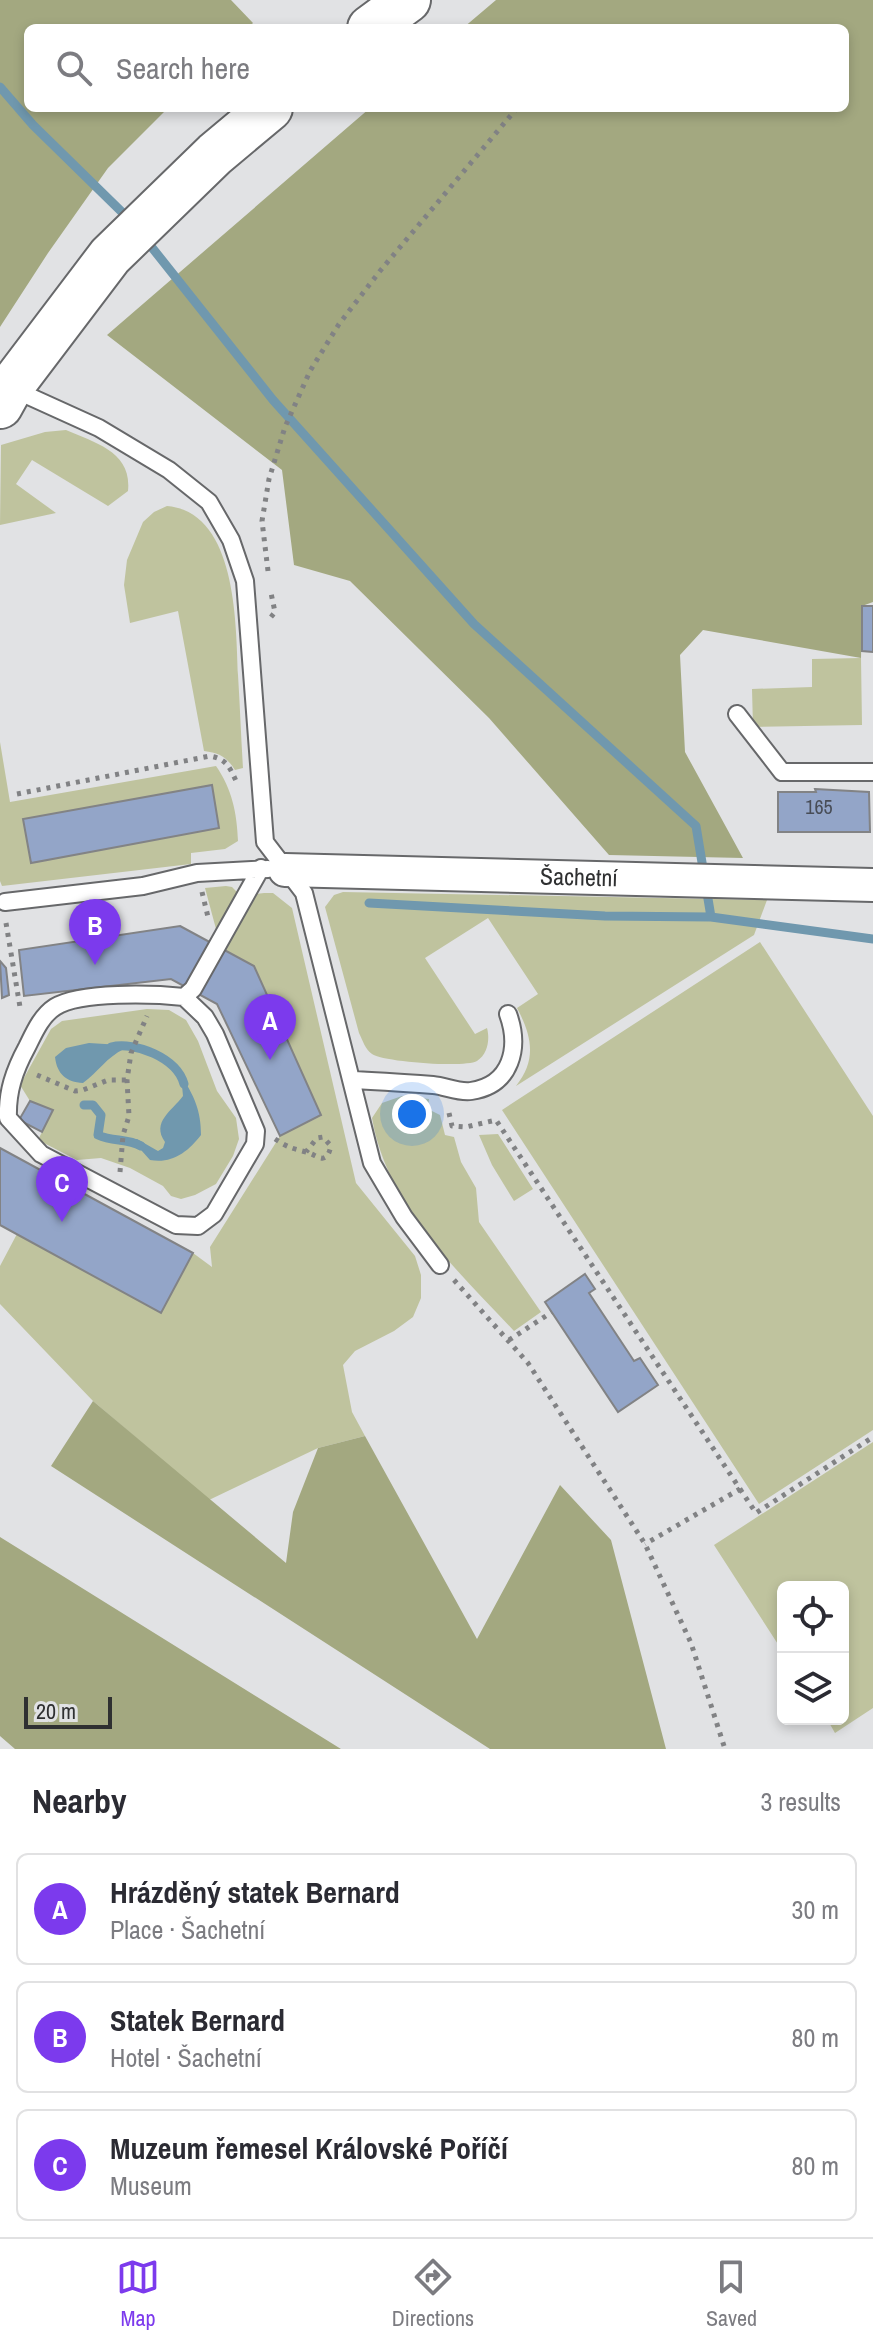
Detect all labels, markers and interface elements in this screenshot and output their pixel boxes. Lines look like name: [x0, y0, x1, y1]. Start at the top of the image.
search box: [24, 24, 849, 112]
icon: search: [52, 46, 96, 90]
text: Search here: [116, 48, 250, 88]
house number: 165: [805, 793, 833, 820]
street label: Šachetní: [540, 860, 619, 893]
pin: B: [69, 899, 121, 965]
pin: A: [244, 994, 296, 1060]
your location: [392, 1094, 432, 1134]
pin: C: [36, 1156, 88, 1222]
map controls: [777, 1581, 849, 1725]
button: locate: [777, 1581, 849, 1653]
button: layers: [777, 1653, 849, 1725]
scale bar: [24, 1693, 112, 1729]
text: 20 m: [36, 1696, 76, 1726]
text: Nearby: [32, 1778, 127, 1824]
text: 3 results: [760, 1784, 841, 1819]
text: Hrázděný statek Bernard: [110, 1872, 400, 1912]
text: A: [52, 1892, 68, 1927]
text: 30 m: [792, 1892, 839, 1927]
text: Place · Šachetní: [110, 1912, 265, 1947]
text: Statek Bernard: [110, 2000, 285, 2040]
text: B: [52, 2020, 68, 2055]
text: 80 m: [792, 2020, 839, 2055]
text: Hotel · Šachetní: [110, 2040, 262, 2075]
text: Muzeum řemesel Královské Poříčí: [110, 2128, 508, 2168]
text: C: [52, 2148, 68, 2183]
text: 80 m: [792, 2148, 839, 2183]
text: Museum: [110, 2168, 192, 2203]
tab: Map: [116, 2255, 160, 2333]
tab: Directions: [392, 2255, 474, 2333]
tab: Saved: [706, 2255, 757, 2333]

